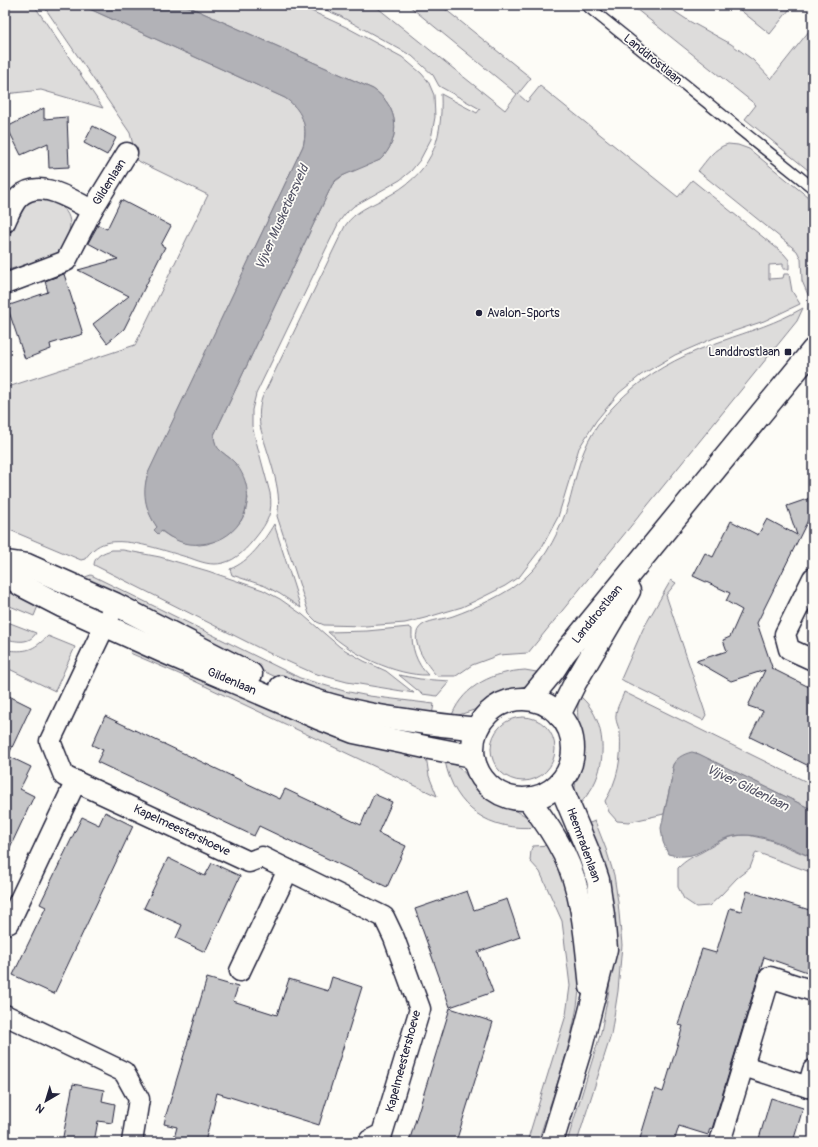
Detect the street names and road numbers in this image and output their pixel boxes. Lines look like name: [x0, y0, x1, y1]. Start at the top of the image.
street label: Landdrostlaan: [620, 31, 685, 88]
street label: Gildenlaan: [89, 156, 130, 208]
street label: Landdrostlaan: [569, 582, 626, 647]
street label: Gildenlaan: [205, 664, 259, 699]
street label: Kapelmeestershoeve: [131, 802, 233, 859]
street label: Heemradenlaan: [563, 806, 604, 885]
street label: Kapelmeestershoeve: [383, 1008, 424, 1114]

